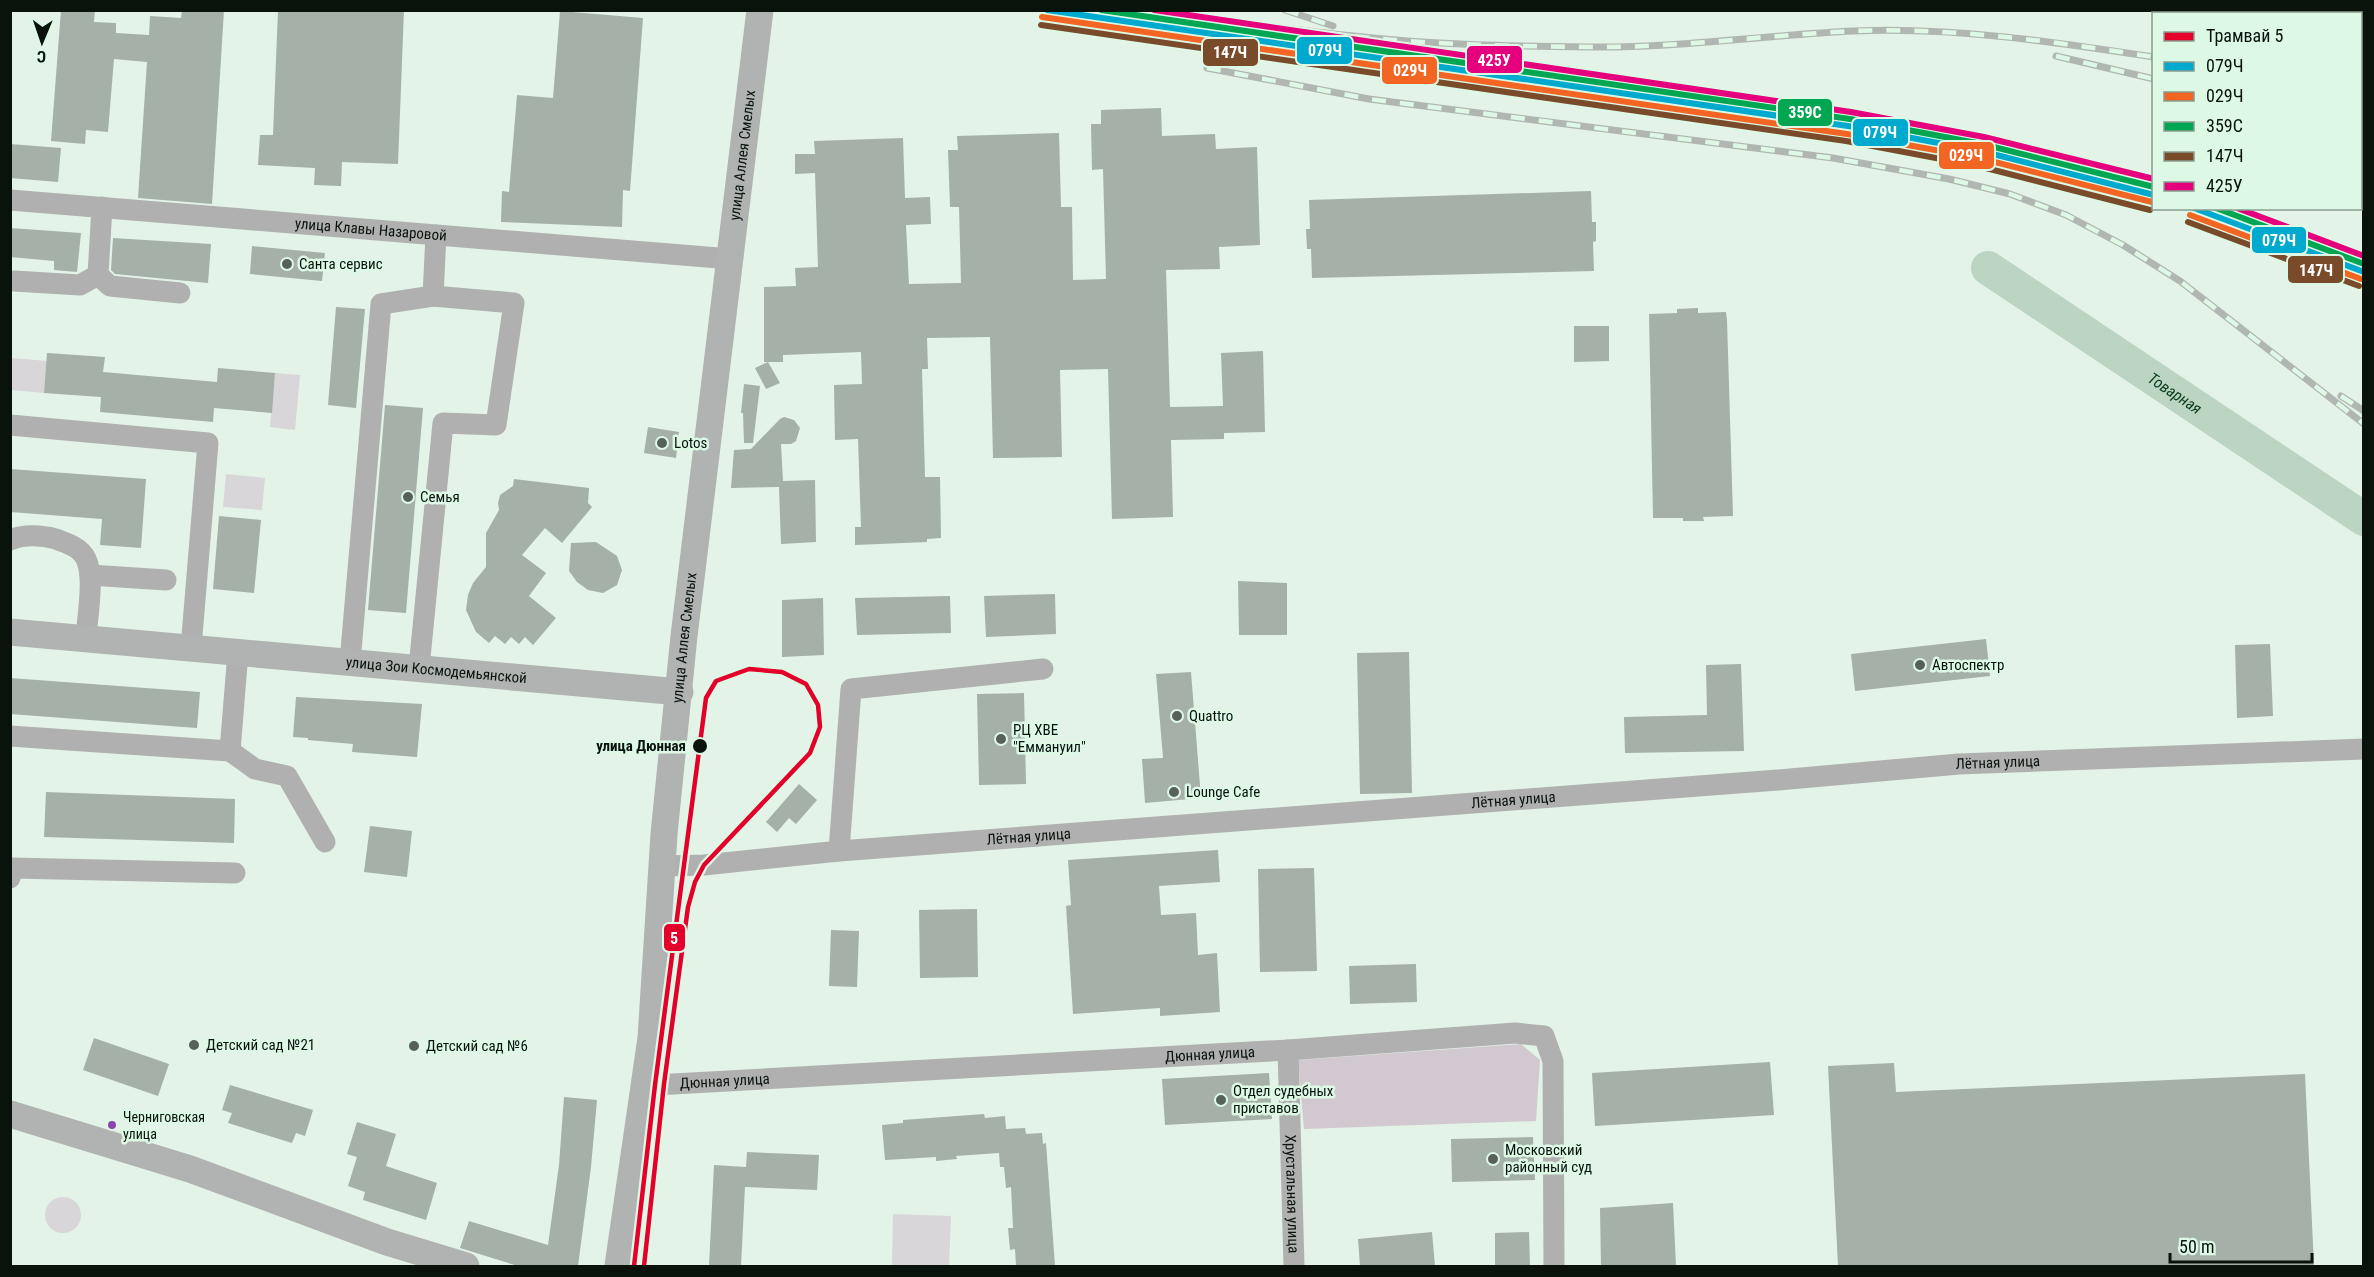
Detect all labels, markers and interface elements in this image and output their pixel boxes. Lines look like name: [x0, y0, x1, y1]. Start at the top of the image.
north arrow: [12, 12, 72, 72]
legend: [2152, 12, 2362, 210]
text: Трамвай 5: [2206, 25, 2284, 46]
line badge: 079Ч: [1296, 36, 1353, 65]
line badge: 147Ч: [1202, 38, 1259, 67]
text: 079Ч: [1308, 41, 1342, 60]
text: 147Ч: [1213, 43, 1247, 62]
line badge: 425У: [1466, 45, 1523, 74]
text: С: [37, 47, 46, 66]
text: 425У: [1477, 51, 1511, 70]
text: 079Ч: [2206, 55, 2243, 76]
line badge: 029Ч: [1381, 56, 1438, 85]
text: 029Ч: [1393, 61, 1427, 80]
text: 029Ч: [2206, 85, 2243, 106]
street label: улица Аллея Смелых: [726, 89, 759, 222]
line badge: 359С: [1777, 98, 1833, 127]
text: 359С: [1788, 103, 1822, 122]
text: 359С: [2206, 115, 2243, 136]
line badge: 079Ч: [1852, 118, 1909, 147]
text: 079Ч: [1863, 123, 1897, 142]
line badge: 029Ч: [1938, 141, 1995, 170]
text: 147Ч: [2206, 145, 2243, 166]
text: 029Ч: [1949, 146, 1983, 165]
text: 425У: [2206, 175, 2243, 196]
street label: улица Клавы Назаровой: [294, 214, 447, 245]
line badge: 079Ч: [2251, 226, 2307, 254]
text: 079Ч: [2262, 231, 2296, 250]
place label: Санта сервис: [299, 255, 383, 273]
line badge: 147Ч: [2287, 255, 2344, 284]
marker: Санта сервис: [280, 257, 294, 271]
text: 147Ч: [2299, 261, 2333, 280]
water label: Товарная: [2145, 368, 2206, 418]
place label: Lotos: [674, 434, 707, 452]
marker: Lotos: [655, 436, 669, 450]
place label: Семья: [420, 488, 460, 506]
marker: Семья: [401, 490, 415, 504]
street label: улица Аллея Смелых: [668, 571, 701, 704]
street label: улица Зои Космодемьянской: [345, 653, 528, 687]
place label: Автоспектр: [1932, 656, 2004, 674]
marker: Автоспектр: [1913, 658, 1927, 672]
place label: Quattro: [1189, 707, 1233, 725]
marker: Quattro: [1170, 709, 1184, 723]
place label: РЦ ХВЕ "Еммануил": [1013, 721, 1086, 756]
marker: РЦ ХВЕ "Еммануил": [994, 732, 1008, 746]
place label: улица Дюнная: [596, 737, 686, 755]
marker: улица Дюнная: [691, 737, 709, 755]
street label: Лётная улица: [1955, 752, 2040, 773]
place label: Lounge Cafe: [1186, 783, 1260, 801]
marker: Lounge Cafe: [1167, 785, 1181, 799]
street label: Лётная улица: [1471, 788, 1556, 812]
street label: Лётная улица: [986, 824, 1071, 849]
line badge: 5: [663, 923, 686, 952]
text: 5: [670, 929, 678, 948]
place label: Детский сад №21: [206, 1036, 315, 1054]
place label: Детский сад №6: [426, 1037, 528, 1055]
marker: Детский сад №21: [187, 1038, 201, 1052]
marker: Детский сад №6: [407, 1039, 421, 1053]
street label: Дюнная улица: [1165, 1043, 1255, 1066]
street label: Дюнная улица: [679, 1070, 770, 1093]
place label: Отдел судебных приставов: [1233, 1082, 1334, 1117]
marker: Отдел судебных приставов: [1214, 1093, 1228, 1107]
place label: Черниговская улица: [123, 1109, 205, 1142]
marker: Черниговская улица: [106, 1119, 118, 1131]
street label: Хрустальная улица: [1281, 1134, 1303, 1254]
place label: Московский районный суд: [1505, 1141, 1592, 1176]
marker: Московский районный суд: [1486, 1152, 1500, 1166]
scale bar: [2170, 1226, 2312, 1264]
text: 50 m: [2179, 1236, 2214, 1257]

